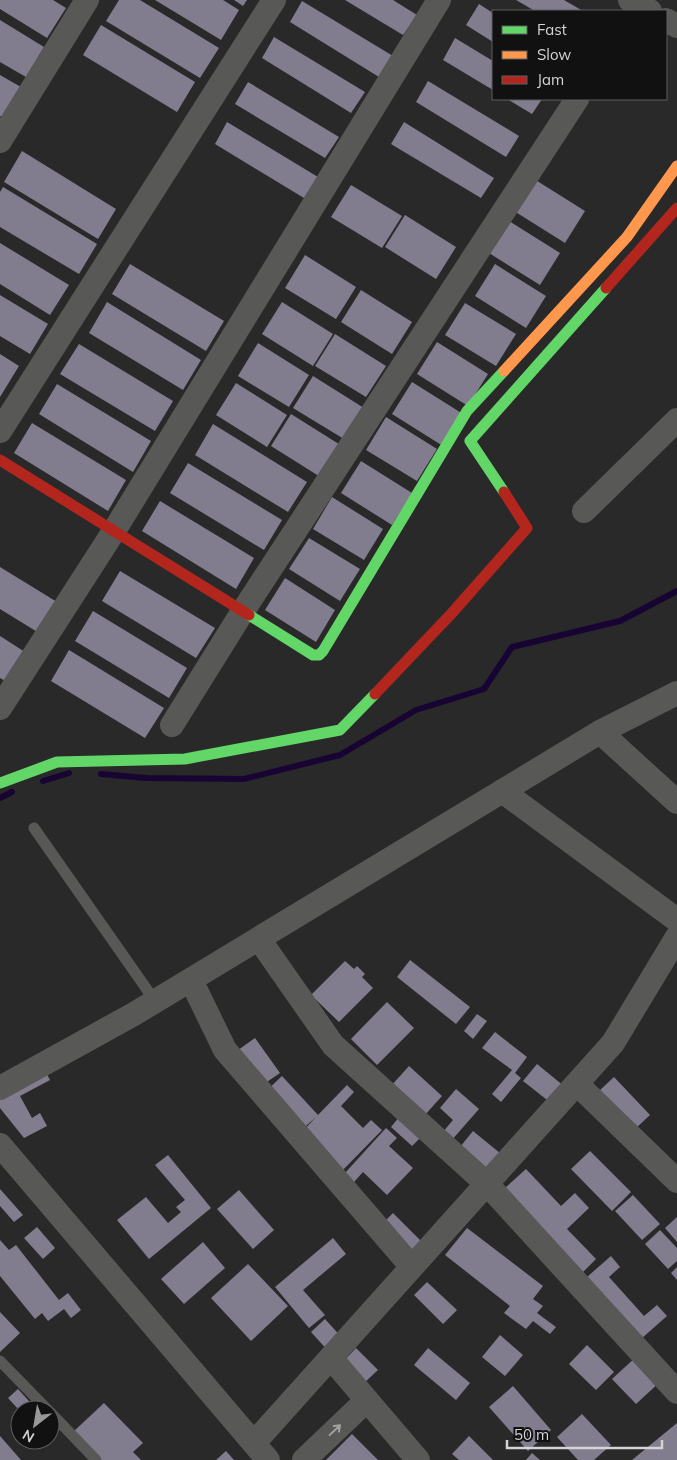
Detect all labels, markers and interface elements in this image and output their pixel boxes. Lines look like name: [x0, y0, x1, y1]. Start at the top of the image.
legend: [492, 10, 667, 100]
text: Fast: [537, 20, 567, 39]
text: Slow: [537, 45, 571, 64]
text: Jam: [537, 70, 564, 89]
north arrow: [10, 1400, 60, 1450]
scale bar: [507, 1418, 662, 1450]
one-way arrow: [329, 1424, 342, 1436]
text: 50 m: [514, 1425, 549, 1444]
text: N: [19, 1426, 37, 1447]

